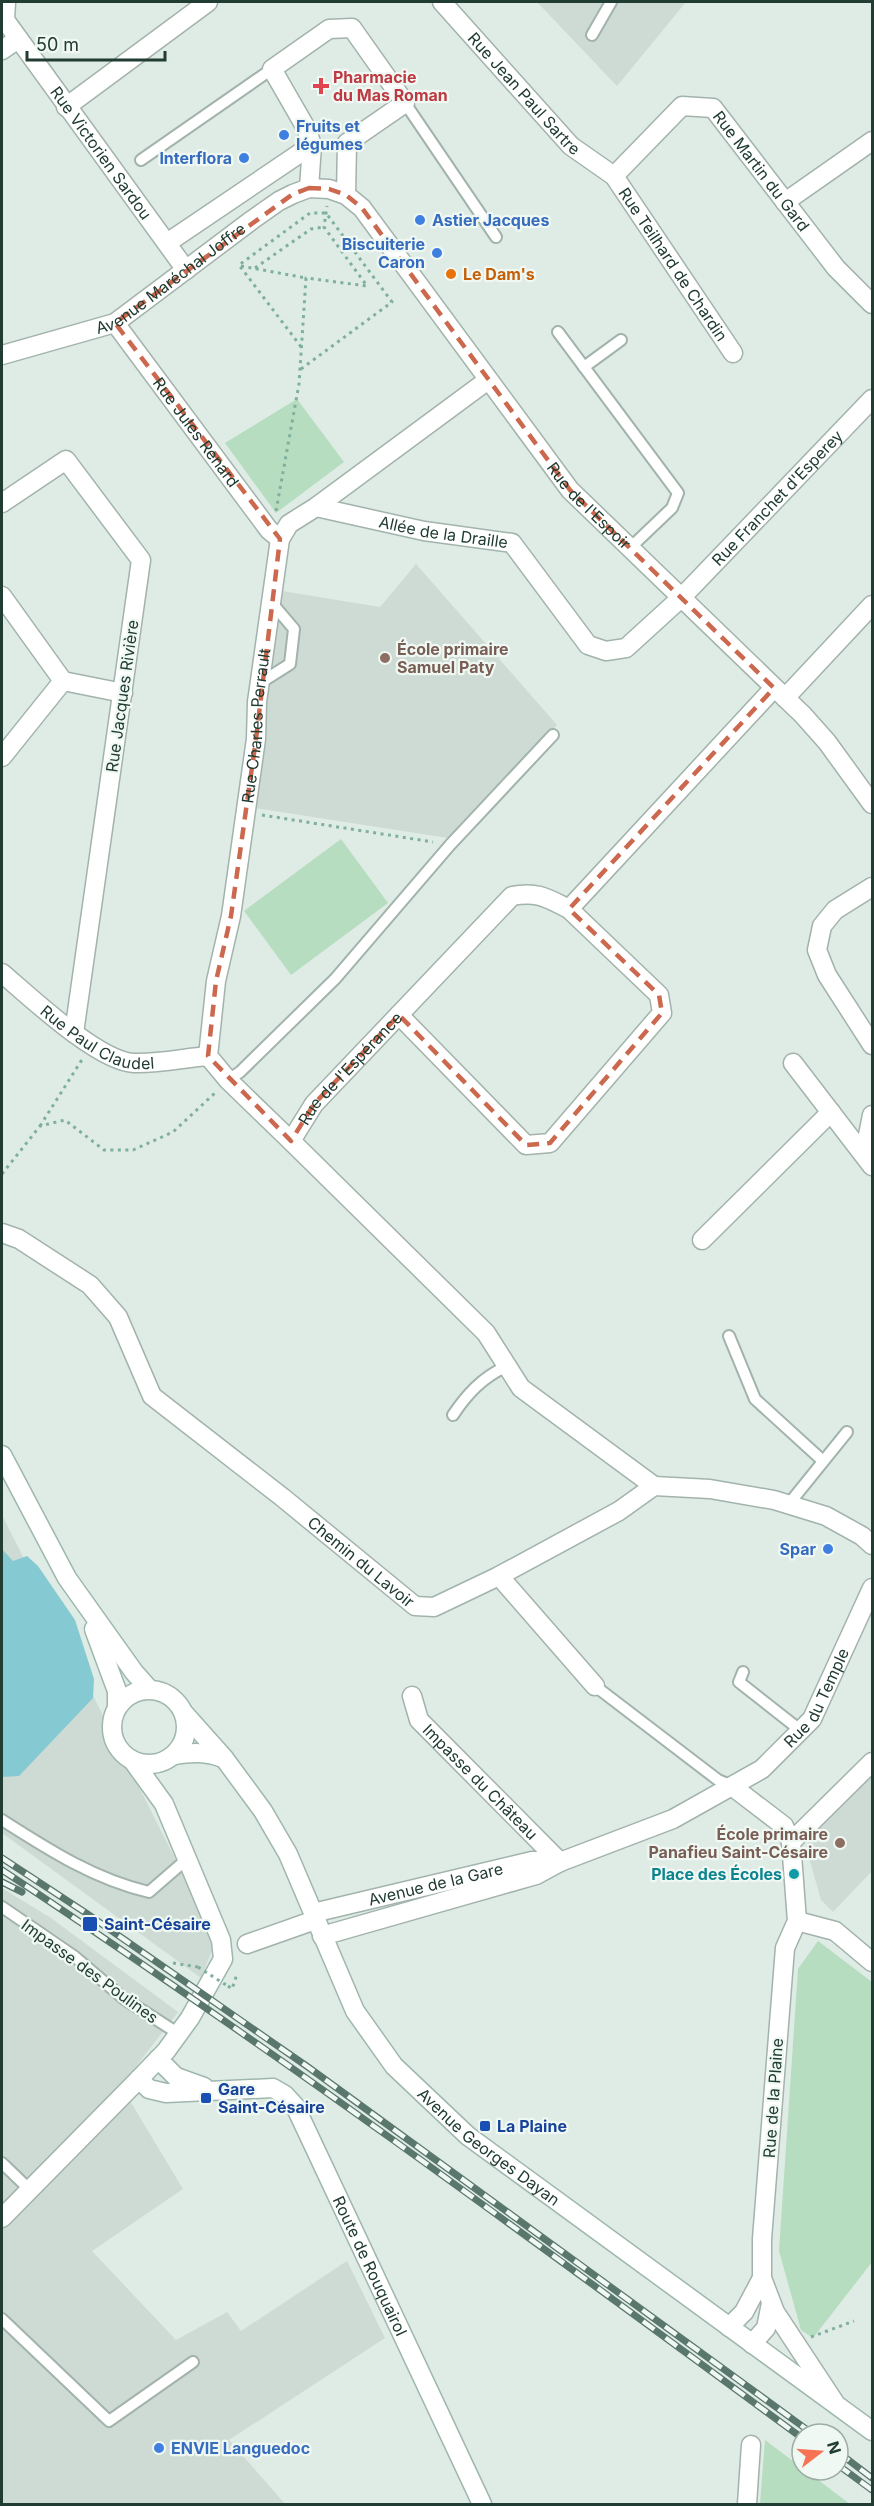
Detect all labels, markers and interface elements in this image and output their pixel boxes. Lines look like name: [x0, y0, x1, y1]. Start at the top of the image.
scale bar: [27, 24, 165, 62]
street label: Rue Jean Paul Sartre: [464, 28, 584, 159]
text: 50 m: [36, 34, 79, 55]
place label: Pharmacie du Mas Roman: [333, 67, 448, 105]
marker: Pharmacie du Mas Roman: [314, 79, 328, 93]
street label: Rue Victorien Sardou: [46, 82, 156, 223]
street label: Rue Martin du Gard: [709, 107, 814, 235]
place label: Fruits et légumes: [296, 116, 363, 154]
marker: Fruits et légumes: [277, 128, 291, 142]
place label: Interflora: [159, 148, 232, 168]
marker: Interflora: [237, 151, 251, 165]
street label: Rue Teilhard de Chardin: [615, 184, 732, 345]
place label: Astier Jacques: [432, 210, 549, 230]
marker: Astier Jacques: [413, 213, 427, 227]
street label: Avenue Maréchal Joffre: [93, 218, 249, 338]
place label: Biscuiterie Caron: [342, 234, 425, 272]
marker: Biscuiterie Caron: [430, 246, 444, 260]
place label: Le Dam's: [463, 264, 535, 284]
marker: Le Dam's: [444, 267, 458, 281]
street label: Rue Jules Renard: [149, 373, 244, 491]
street label: Rue Franchet d'Esperey: [708, 426, 847, 570]
street label: Rue de l'Espoir: [543, 458, 635, 553]
street label: Allée de la Draille: [377, 511, 509, 552]
street label: Rue Jacques Rivière: [101, 618, 143, 774]
place label: École primaire Samuel Paty: [397, 639, 509, 677]
street label: Rue Charles Perrault: [237, 647, 274, 804]
marker: École primaire Samuel Paty: [378, 651, 392, 665]
street label: Rue Paul Claudel: [37, 1001, 155, 1073]
street label: Rue de l'Espérance: [294, 1008, 406, 1129]
street label: Chemin du Lavoir: [304, 1512, 418, 1611]
place label: Spar: [779, 1539, 816, 1559]
marker: Spar: [821, 1542, 835, 1556]
street label: Rue du Temple: [780, 1645, 853, 1751]
street label: Impasse du Château: [419, 1720, 542, 1844]
place label: École primaire Panafieu Saint-Césaire: [648, 1824, 828, 1862]
marker: École primaire Panafieu Saint-Césaire: [833, 1836, 847, 1850]
street label: Avenue de la Gare: [366, 1858, 505, 1910]
place label: Place des Écoles: [651, 1864, 782, 1884]
marker: Place des Écoles: [787, 1867, 801, 1881]
place label: Saint-Césaire: [104, 1914, 211, 1934]
street label: Impasse des Poulines: [18, 1915, 162, 2027]
marker: Saint-Césaire: [81, 1915, 99, 1933]
street label: Rue de la Plaine: [759, 2037, 787, 2159]
place label: Gare Saint-Césaire: [218, 2079, 325, 2117]
street label: Avenue Georges Dayan: [413, 2084, 564, 2210]
marker: Gare Saint-Césaire: [199, 2091, 213, 2105]
place label: La Plaine: [497, 2116, 567, 2136]
marker: La Plaine: [478, 2119, 492, 2133]
street label: Route de Rouquairol: [329, 2193, 412, 2339]
north arrow: [790, 2422, 850, 2482]
place label: ENVIE Languedoc: [171, 2438, 310, 2458]
text: N: [823, 2439, 846, 2456]
marker: ENVIE Languedoc: [152, 2441, 166, 2455]

